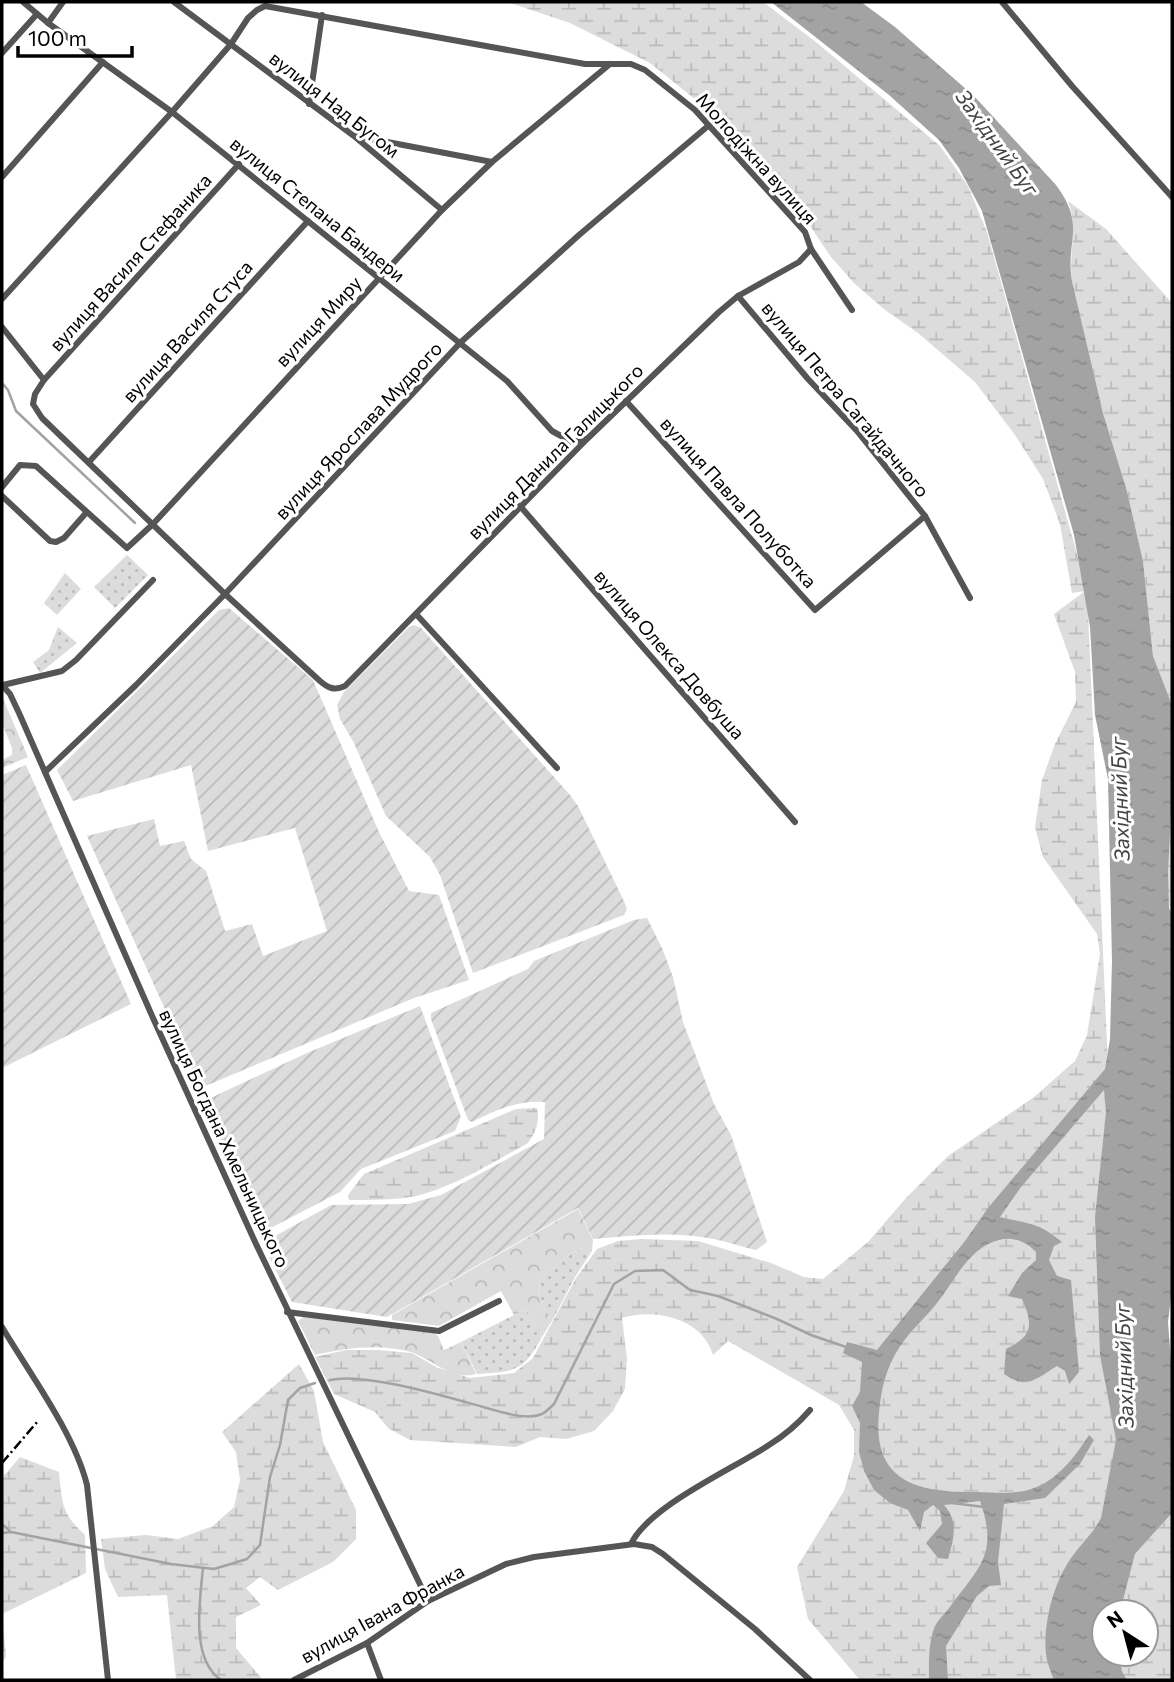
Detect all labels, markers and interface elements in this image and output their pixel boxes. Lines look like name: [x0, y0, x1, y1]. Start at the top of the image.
scale bar: [18, 14, 131, 58]
text: 100 m: [28, 25, 87, 50]
street label: вулиця Над Бугом: [265, 46, 405, 162]
water label: Західний Буг: [951, 84, 1045, 200]
street label: Молодіжна вулиця: [692, 87, 822, 229]
street label: вулиця Степана Бандери: [226, 131, 410, 287]
street label: вулиця Василя Стефаника: [44, 169, 216, 355]
street label: вулиця Василя Стуса: [117, 255, 257, 407]
street label: вулиця Миру: [270, 271, 366, 371]
street label: вулиця Петра Сагайдачного: [757, 297, 935, 501]
street label: вулиця Ярослава Мудрого: [270, 336, 446, 524]
street label: вулиця Данила Галицького: [462, 358, 648, 544]
street label: вулиця Павла Полуботка: [656, 412, 822, 592]
street label: вулиця Олекса Довбуша: [590, 564, 750, 744]
water label: Західний Буг: [1104, 736, 1134, 862]
street label: вулиця Богдана Хмельницького: [155, 1005, 295, 1271]
water label: Західний Буг: [1108, 1303, 1138, 1429]
street label: вулиця Івана Франка: [296, 1558, 468, 1668]
north arrow: [1090, 1598, 1160, 1668]
text: N: [1102, 1605, 1127, 1632]

